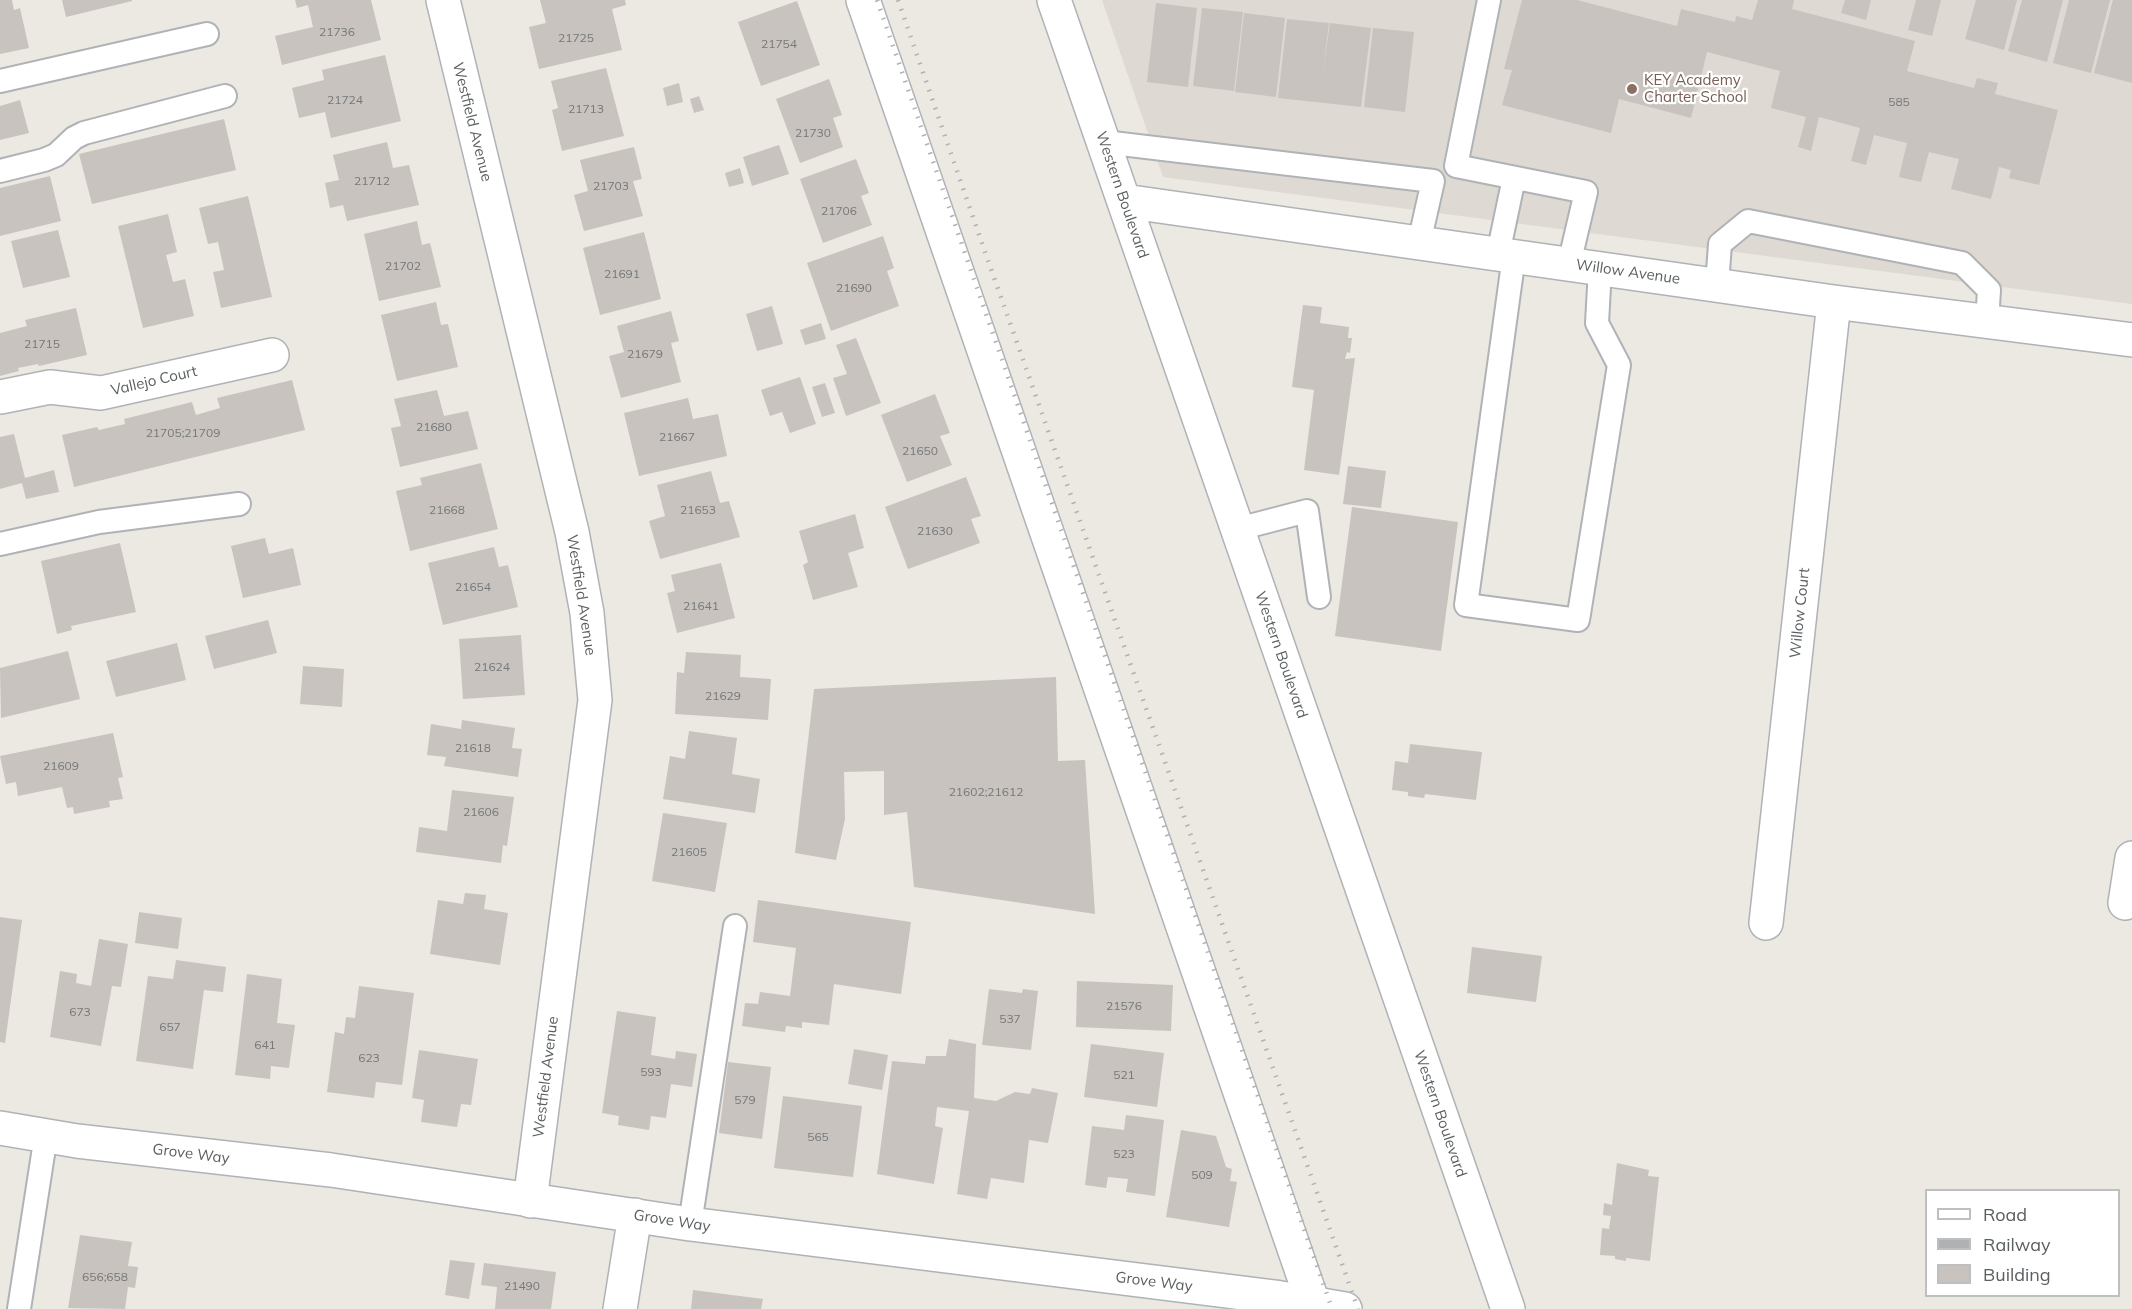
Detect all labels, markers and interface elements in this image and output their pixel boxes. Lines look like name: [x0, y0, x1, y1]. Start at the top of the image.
house number: 21736: [319, 25, 355, 39]
house number: 21725: [558, 31, 594, 45]
house number: 21754: [761, 37, 797, 51]
street label: Westfield Avenue: [448, 61, 496, 183]
place label: KEY Academy Charter School: [1644, 71, 1747, 106]
marker: KEY Academy Charter School: [1625, 82, 1639, 96]
house number: 21724: [327, 93, 363, 107]
house number: 585: [1888, 95, 1910, 109]
house number: 21713: [568, 102, 604, 116]
house number: 21730: [795, 126, 831, 140]
street label: Western Boulevard: [1092, 129, 1152, 261]
house number: 21712: [354, 174, 390, 188]
house number: 21703: [593, 179, 629, 193]
house number: 21706: [821, 204, 857, 218]
street label: Willow Avenue: [1575, 256, 1681, 288]
house number: 21702: [385, 259, 421, 273]
house number: 21691: [604, 267, 640, 281]
house number: 21690: [836, 281, 872, 295]
house number: 21715: [24, 337, 60, 351]
house number: 21679: [627, 347, 663, 361]
street label: Vallejo Court: [109, 362, 199, 400]
house number: 21680: [416, 420, 452, 434]
house number: 21705;21709: [146, 426, 220, 440]
house number: 21667: [659, 430, 695, 444]
house number: 21650: [902, 444, 938, 458]
house number: 21668: [429, 503, 465, 517]
house number: 21653: [680, 503, 716, 517]
house number: 21630: [917, 524, 953, 538]
street label: Westfield Avenue: [563, 533, 599, 657]
street label: Willow Court: [1786, 567, 1814, 659]
house number: 21654: [455, 580, 491, 594]
street label: Western Boulevard: [1251, 589, 1311, 721]
house number: 21641: [683, 599, 719, 613]
house number: 21624: [474, 660, 510, 674]
house number: 21629: [705, 689, 741, 703]
house number: 21618: [455, 741, 491, 755]
house number: 21609: [43, 759, 79, 773]
house number: 21602;21612: [949, 785, 1023, 799]
house number: 21606: [463, 805, 499, 819]
house number: 21605: [671, 845, 707, 859]
house number: 21576: [1106, 999, 1142, 1013]
house number: 673: [69, 1005, 91, 1019]
house number: 537: [999, 1012, 1021, 1026]
street label: Westfield Avenue: [530, 1015, 562, 1139]
house number: 657: [159, 1020, 181, 1034]
house number: 641: [254, 1038, 276, 1052]
street label: Western Boulevard: [1410, 1048, 1470, 1180]
house number: 623: [358, 1051, 380, 1065]
house number: 593: [640, 1065, 662, 1079]
house number: 521: [1113, 1068, 1135, 1082]
house number: 579: [734, 1093, 756, 1107]
house number: 565: [807, 1130, 829, 1144]
street label: Grove Way: [151, 1140, 231, 1168]
house number: 523: [1113, 1147, 1135, 1161]
house number: 509: [1191, 1168, 1213, 1182]
legend: [1925, 1189, 2120, 1297]
text: Road: [1983, 1203, 2027, 1226]
street label: Grove Way: [632, 1206, 712, 1236]
text: Railway: [1983, 1233, 2051, 1256]
text: Building: [1983, 1263, 2051, 1286]
street label: Grove Way: [1114, 1268, 1194, 1296]
house number: 656;658: [82, 1270, 128, 1284]
house number: 21490: [504, 1279, 540, 1293]

